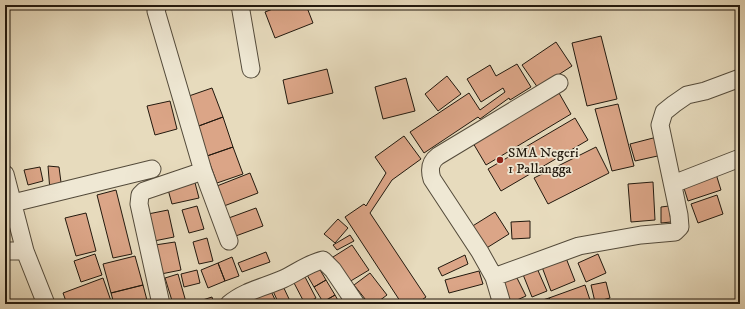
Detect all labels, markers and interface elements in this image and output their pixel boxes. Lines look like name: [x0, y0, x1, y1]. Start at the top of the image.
place label: SMA Negeri 1 Pallangga: [508, 144, 579, 178]
marker: SMA Negeri 1 Pallangga: [495, 155, 505, 165]

